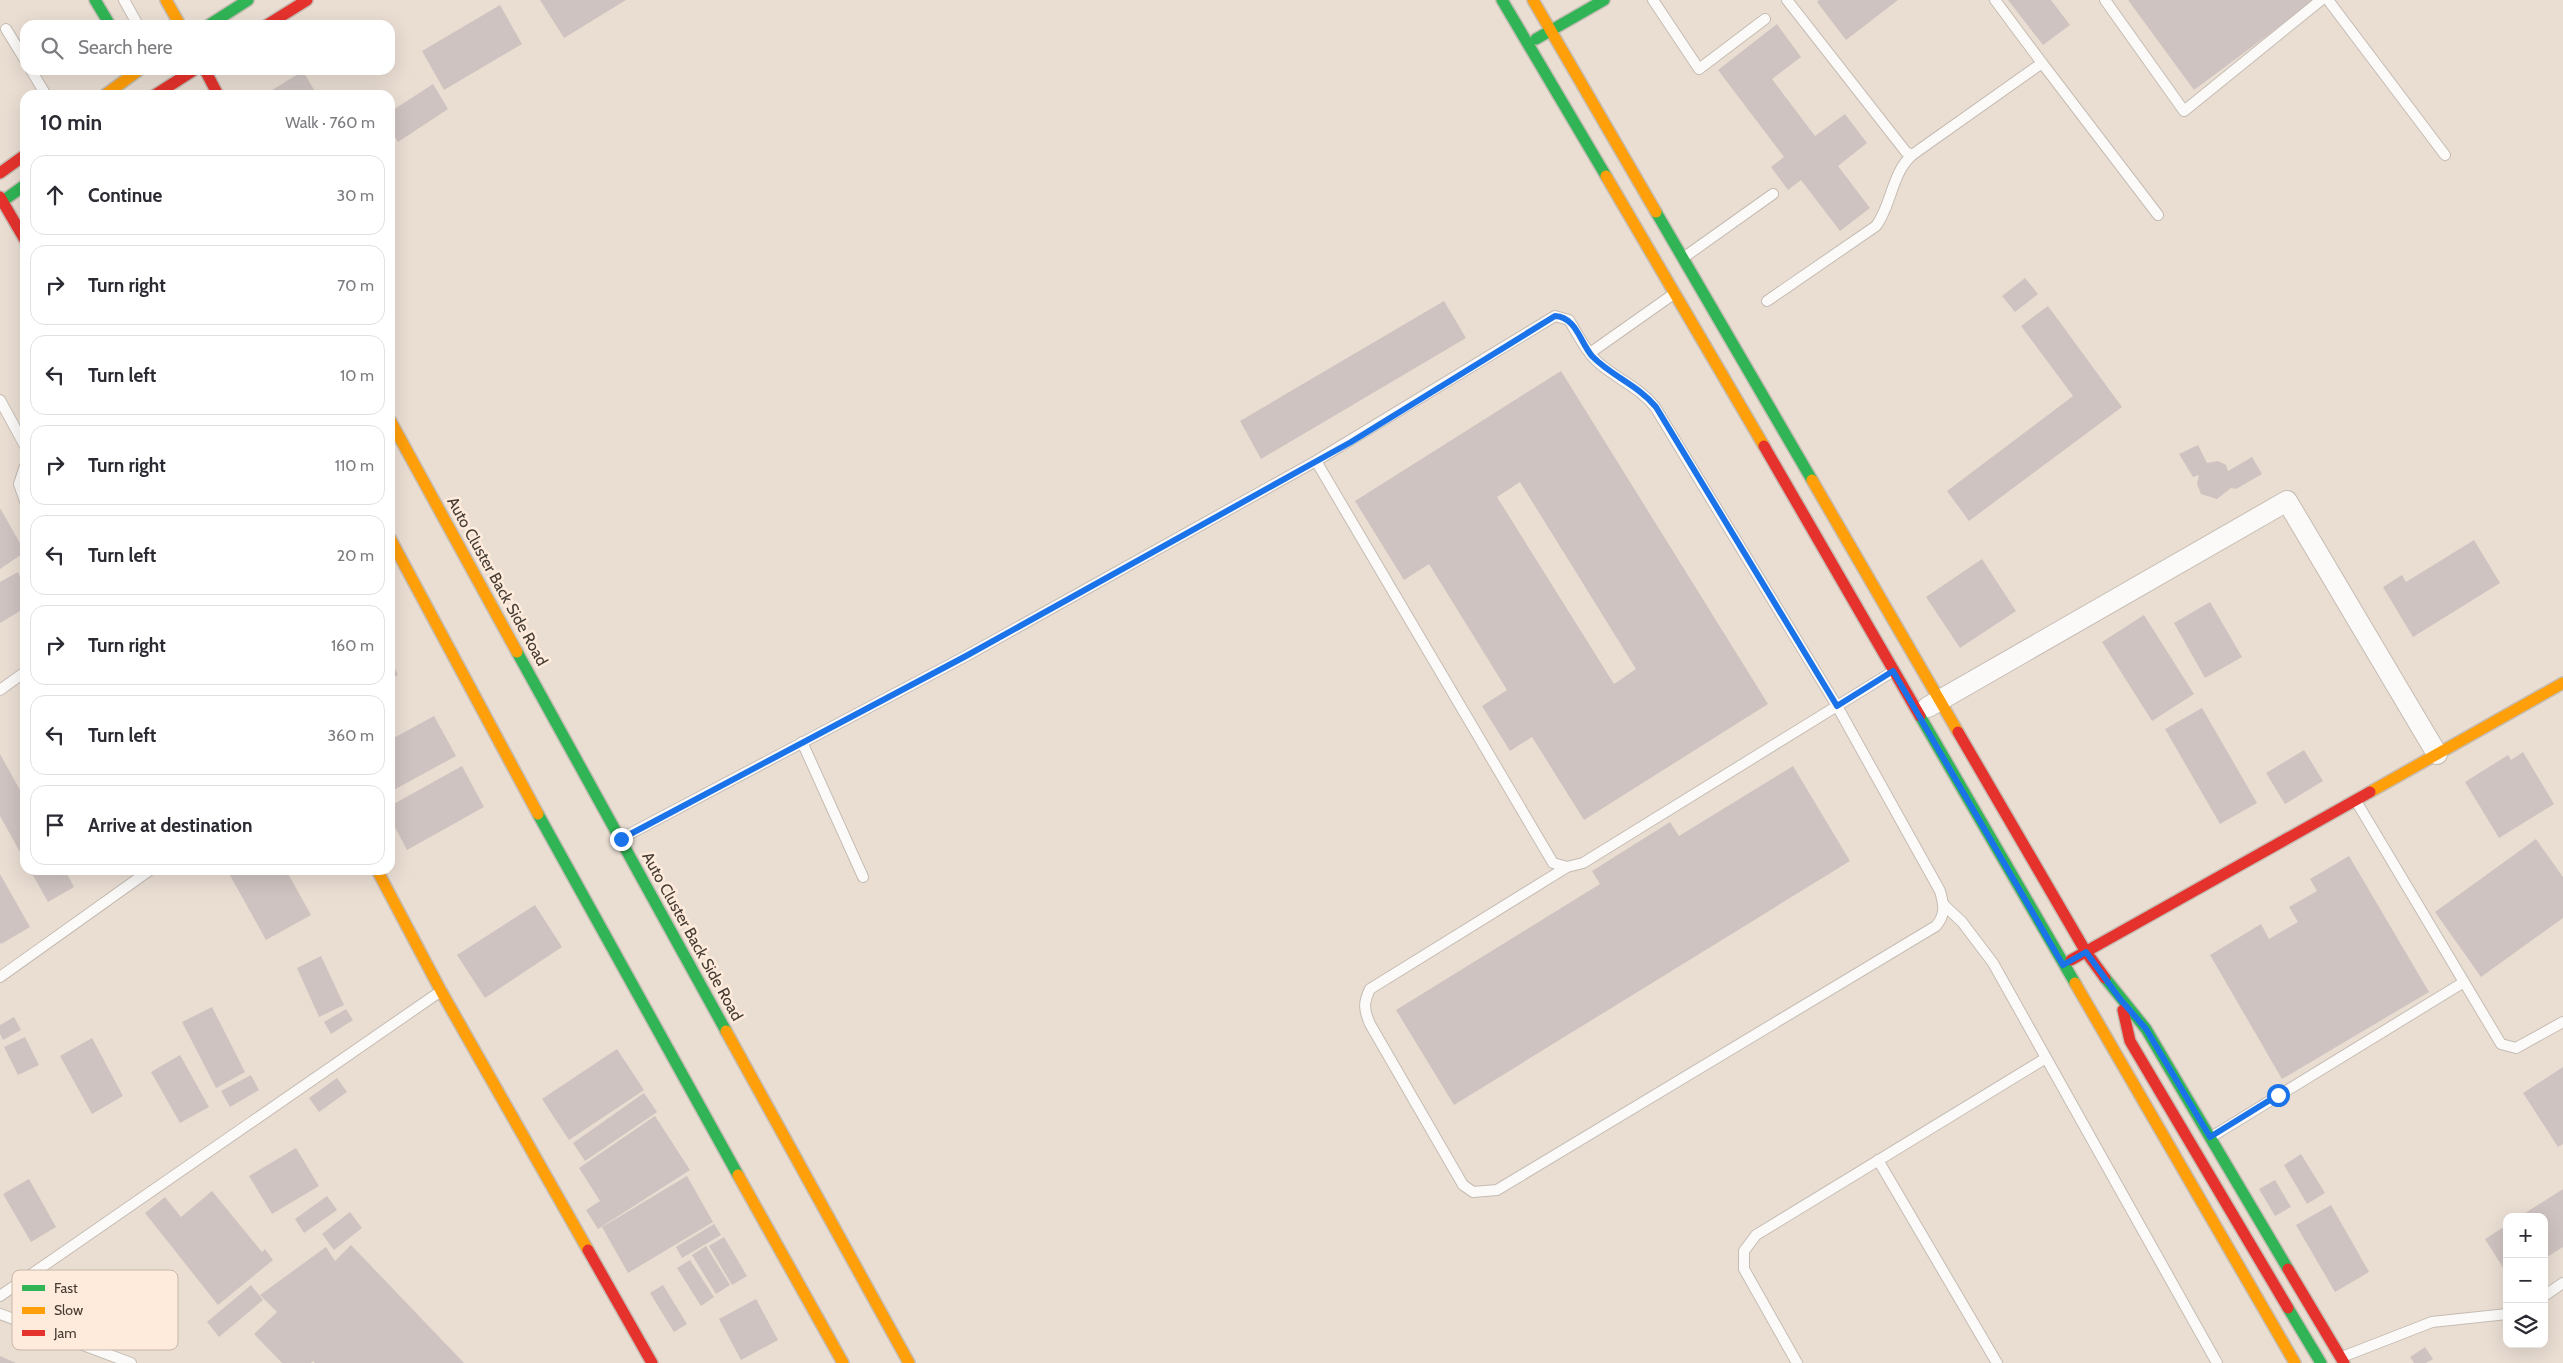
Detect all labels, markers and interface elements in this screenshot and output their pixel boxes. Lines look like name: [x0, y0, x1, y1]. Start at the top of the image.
search box: [20, 20, 395, 75]
icon: search: [38, 34, 66, 62]
text: Search here: [78, 36, 172, 59]
text: 10 min: [40, 110, 102, 135]
text: Walk · 760 m: [285, 113, 375, 132]
icon: ahead: [41, 181, 69, 209]
text: Continue: [88, 184, 162, 207]
text: 30 m: [337, 186, 374, 205]
icon: right: [41, 271, 69, 299]
text: Turn right: [88, 274, 166, 297]
text: 70 m: [337, 276, 374, 295]
icon: left: [41, 361, 69, 389]
text: Turn left: [88, 364, 156, 387]
text: 10 m: [340, 366, 374, 385]
icon: right: [41, 451, 69, 479]
text: Turn right: [88, 454, 166, 477]
text: 110 m: [335, 456, 374, 475]
street label: Auto Cluster Back Side Road: [443, 494, 552, 669]
icon: left: [41, 541, 69, 569]
text: Turn left: [88, 544, 156, 567]
text: 20 m: [337, 546, 374, 565]
icon: right: [41, 631, 69, 659]
text: Turn right: [88, 634, 166, 657]
text: 160 m: [331, 636, 374, 655]
icon: left: [41, 721, 69, 749]
text: Turn left: [88, 724, 156, 747]
text: 360 m: [327, 726, 374, 745]
icon: arrive: [41, 811, 69, 839]
text: Arrive at destination: [88, 814, 252, 837]
route end: [610, 828, 633, 851]
street label: Auto Cluster Back Side Road: [638, 849, 747, 1024]
route start: [2267, 1084, 2290, 1107]
map controls: [2503, 1213, 2548, 1348]
button: +: [2503, 1213, 2548, 1258]
button: −: [2503, 1258, 2548, 1303]
legend: [12, 1270, 178, 1350]
text: Fast: [54, 1279, 78, 1297]
text: Slow: [54, 1301, 83, 1319]
button: layers: [2503, 1303, 2548, 1348]
text: Jam: [53, 1324, 76, 1342]

